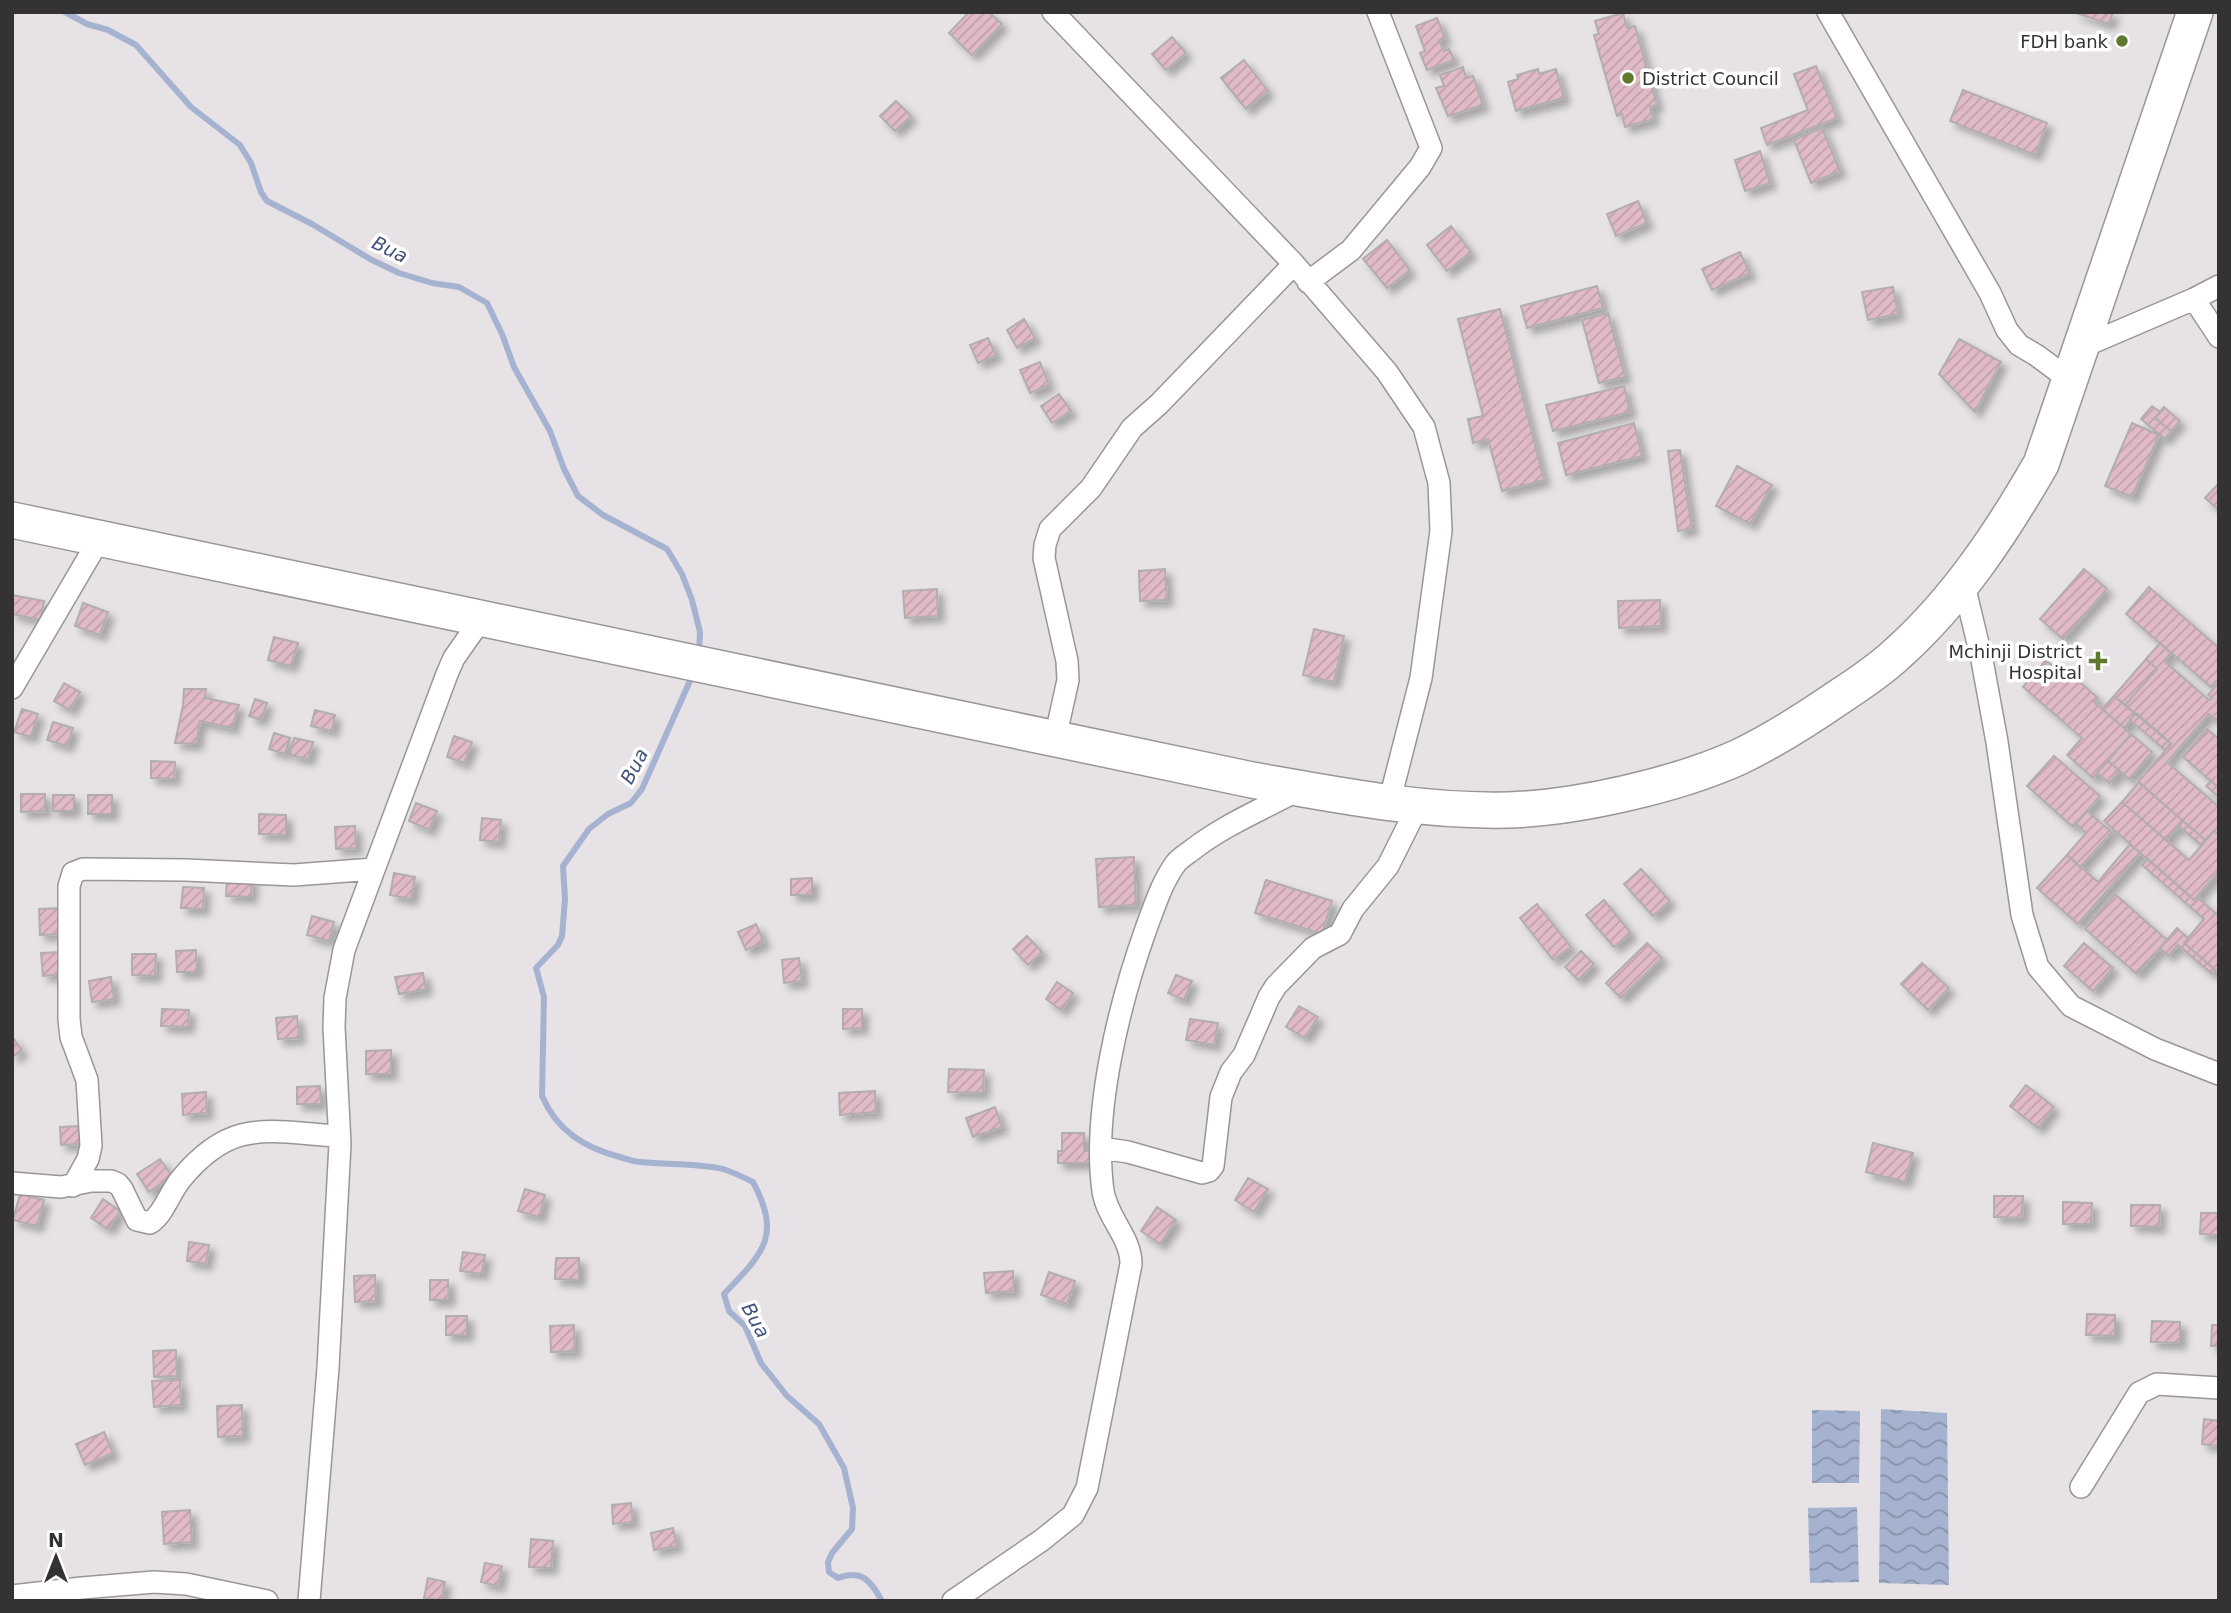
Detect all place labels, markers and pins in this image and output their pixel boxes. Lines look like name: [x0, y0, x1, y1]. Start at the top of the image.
place label: FDH bank: [2020, 31, 2109, 52]
marker: FDH bank: [2114, 33, 2130, 49]
place label: District Council: [1642, 68, 1779, 89]
marker: District Council: [1620, 70, 1636, 86]
place label: Mchinji District Hospital: [1948, 641, 2082, 683]
marker: Mchinji District Hospital: [2088, 651, 2108, 671]

